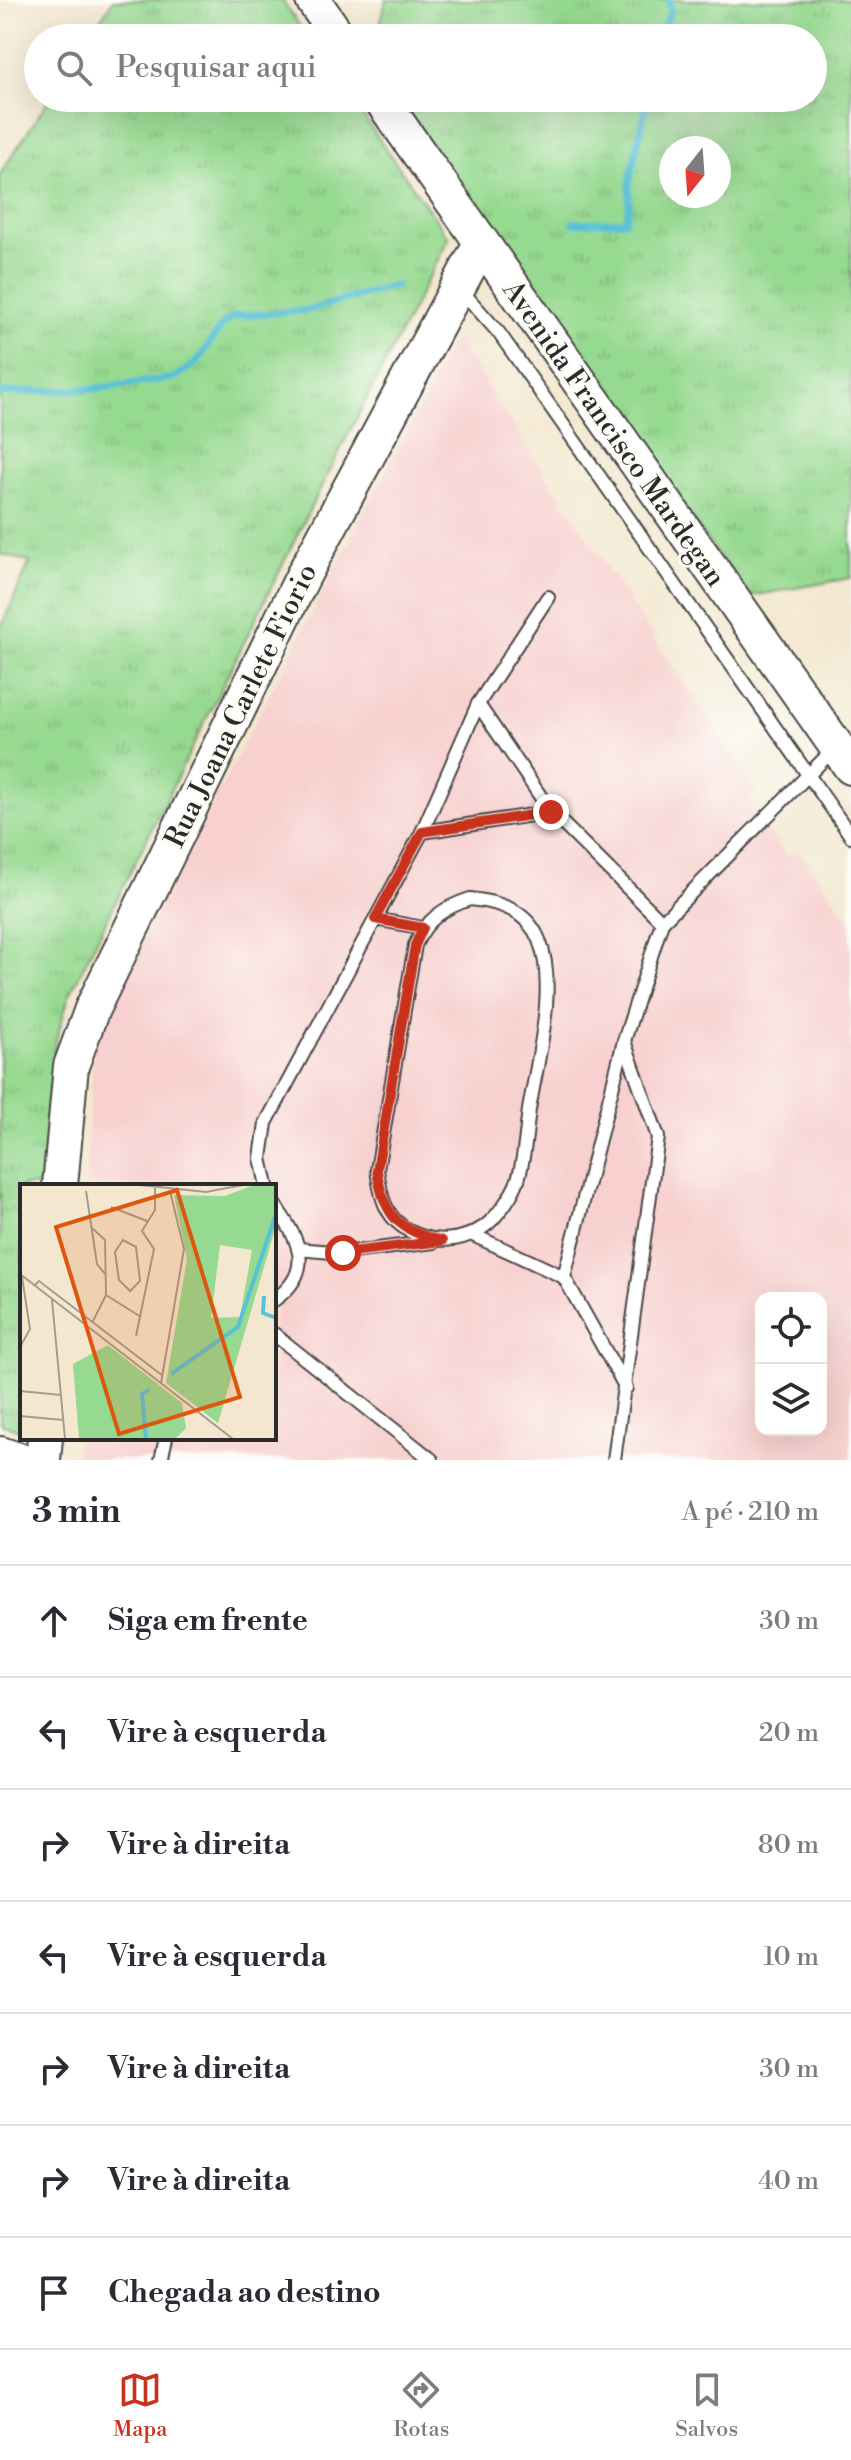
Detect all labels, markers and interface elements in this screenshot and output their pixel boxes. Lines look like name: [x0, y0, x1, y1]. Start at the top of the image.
search box: [24, 24, 827, 112]
icon: search: [52, 46, 96, 90]
text: Pesquisar aqui: [116, 49, 317, 87]
north arrow: [659, 136, 731, 208]
street label: Avenida Francisco Mardegan: [494, 273, 733, 594]
street label: Rua Joana Carlete Fiorio: [157, 558, 325, 853]
route end: [533, 794, 569, 830]
inset map: [20, 1184, 276, 1440]
route start: [325, 1235, 361, 1271]
map controls: [755, 1292, 827, 1436]
button: locate: [755, 1292, 827, 1364]
button: layers: [755, 1364, 827, 1436]
text: 3 min: [32, 1491, 121, 1533]
text: A pé · 210 m: [682, 1496, 819, 1528]
icon: ahead: [32, 1599, 76, 1643]
text: Siga em frente: [108, 1602, 308, 1640]
text: 30 m: [759, 1605, 819, 1637]
icon: left: [32, 1711, 76, 1755]
text: Vire à esquerda: [108, 1714, 327, 1752]
text: 20 m: [759, 1717, 819, 1749]
icon: right: [32, 1823, 76, 1867]
text: Vire à direita: [108, 1826, 290, 1864]
text: 80 m: [758, 1829, 819, 1861]
icon: left: [32, 1935, 76, 1979]
text: Vire à esquerda: [108, 1938, 327, 1976]
text: 10 m: [763, 1941, 819, 1973]
icon: right: [32, 2047, 76, 2091]
text: Vire à direita: [108, 2050, 290, 2088]
text: 30 m: [759, 2053, 819, 2085]
icon: right: [32, 2159, 76, 2203]
text: Vire à direita: [108, 2162, 290, 2200]
text: 40 m: [758, 2165, 819, 2197]
icon: arrive: [32, 2271, 76, 2315]
text: Chegada ao destino: [108, 2274, 381, 2312]
tab: Mapa: [113, 2368, 167, 2443]
tab: Rotas: [393, 2368, 449, 2443]
tab: Salvos: [675, 2368, 738, 2443]

